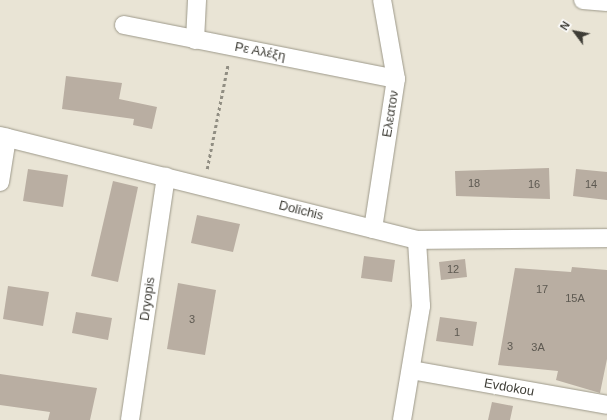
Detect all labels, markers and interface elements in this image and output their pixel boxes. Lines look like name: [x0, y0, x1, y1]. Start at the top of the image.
north arrow: [555, 12, 595, 52]
text: N: [558, 19, 572, 32]
street label: Ρε Αλέξη: [233, 39, 287, 65]
street label: Ελεατον: [380, 89, 402, 139]
house number: 18: [468, 176, 480, 190]
house number: 16: [528, 177, 540, 191]
house number: 14: [585, 177, 597, 191]
street label: Dolichis: [277, 198, 325, 224]
house number: 12: [447, 262, 459, 276]
street label: Dryopis: [137, 276, 159, 322]
house number: 17: [536, 282, 548, 296]
house number: 15A: [565, 291, 585, 305]
house number: 3: [189, 312, 195, 326]
house number: 1: [454, 325, 460, 339]
house number: 3: [507, 339, 513, 353]
house number: 3A: [531, 340, 545, 354]
street label: Evdokou: [483, 376, 535, 400]

